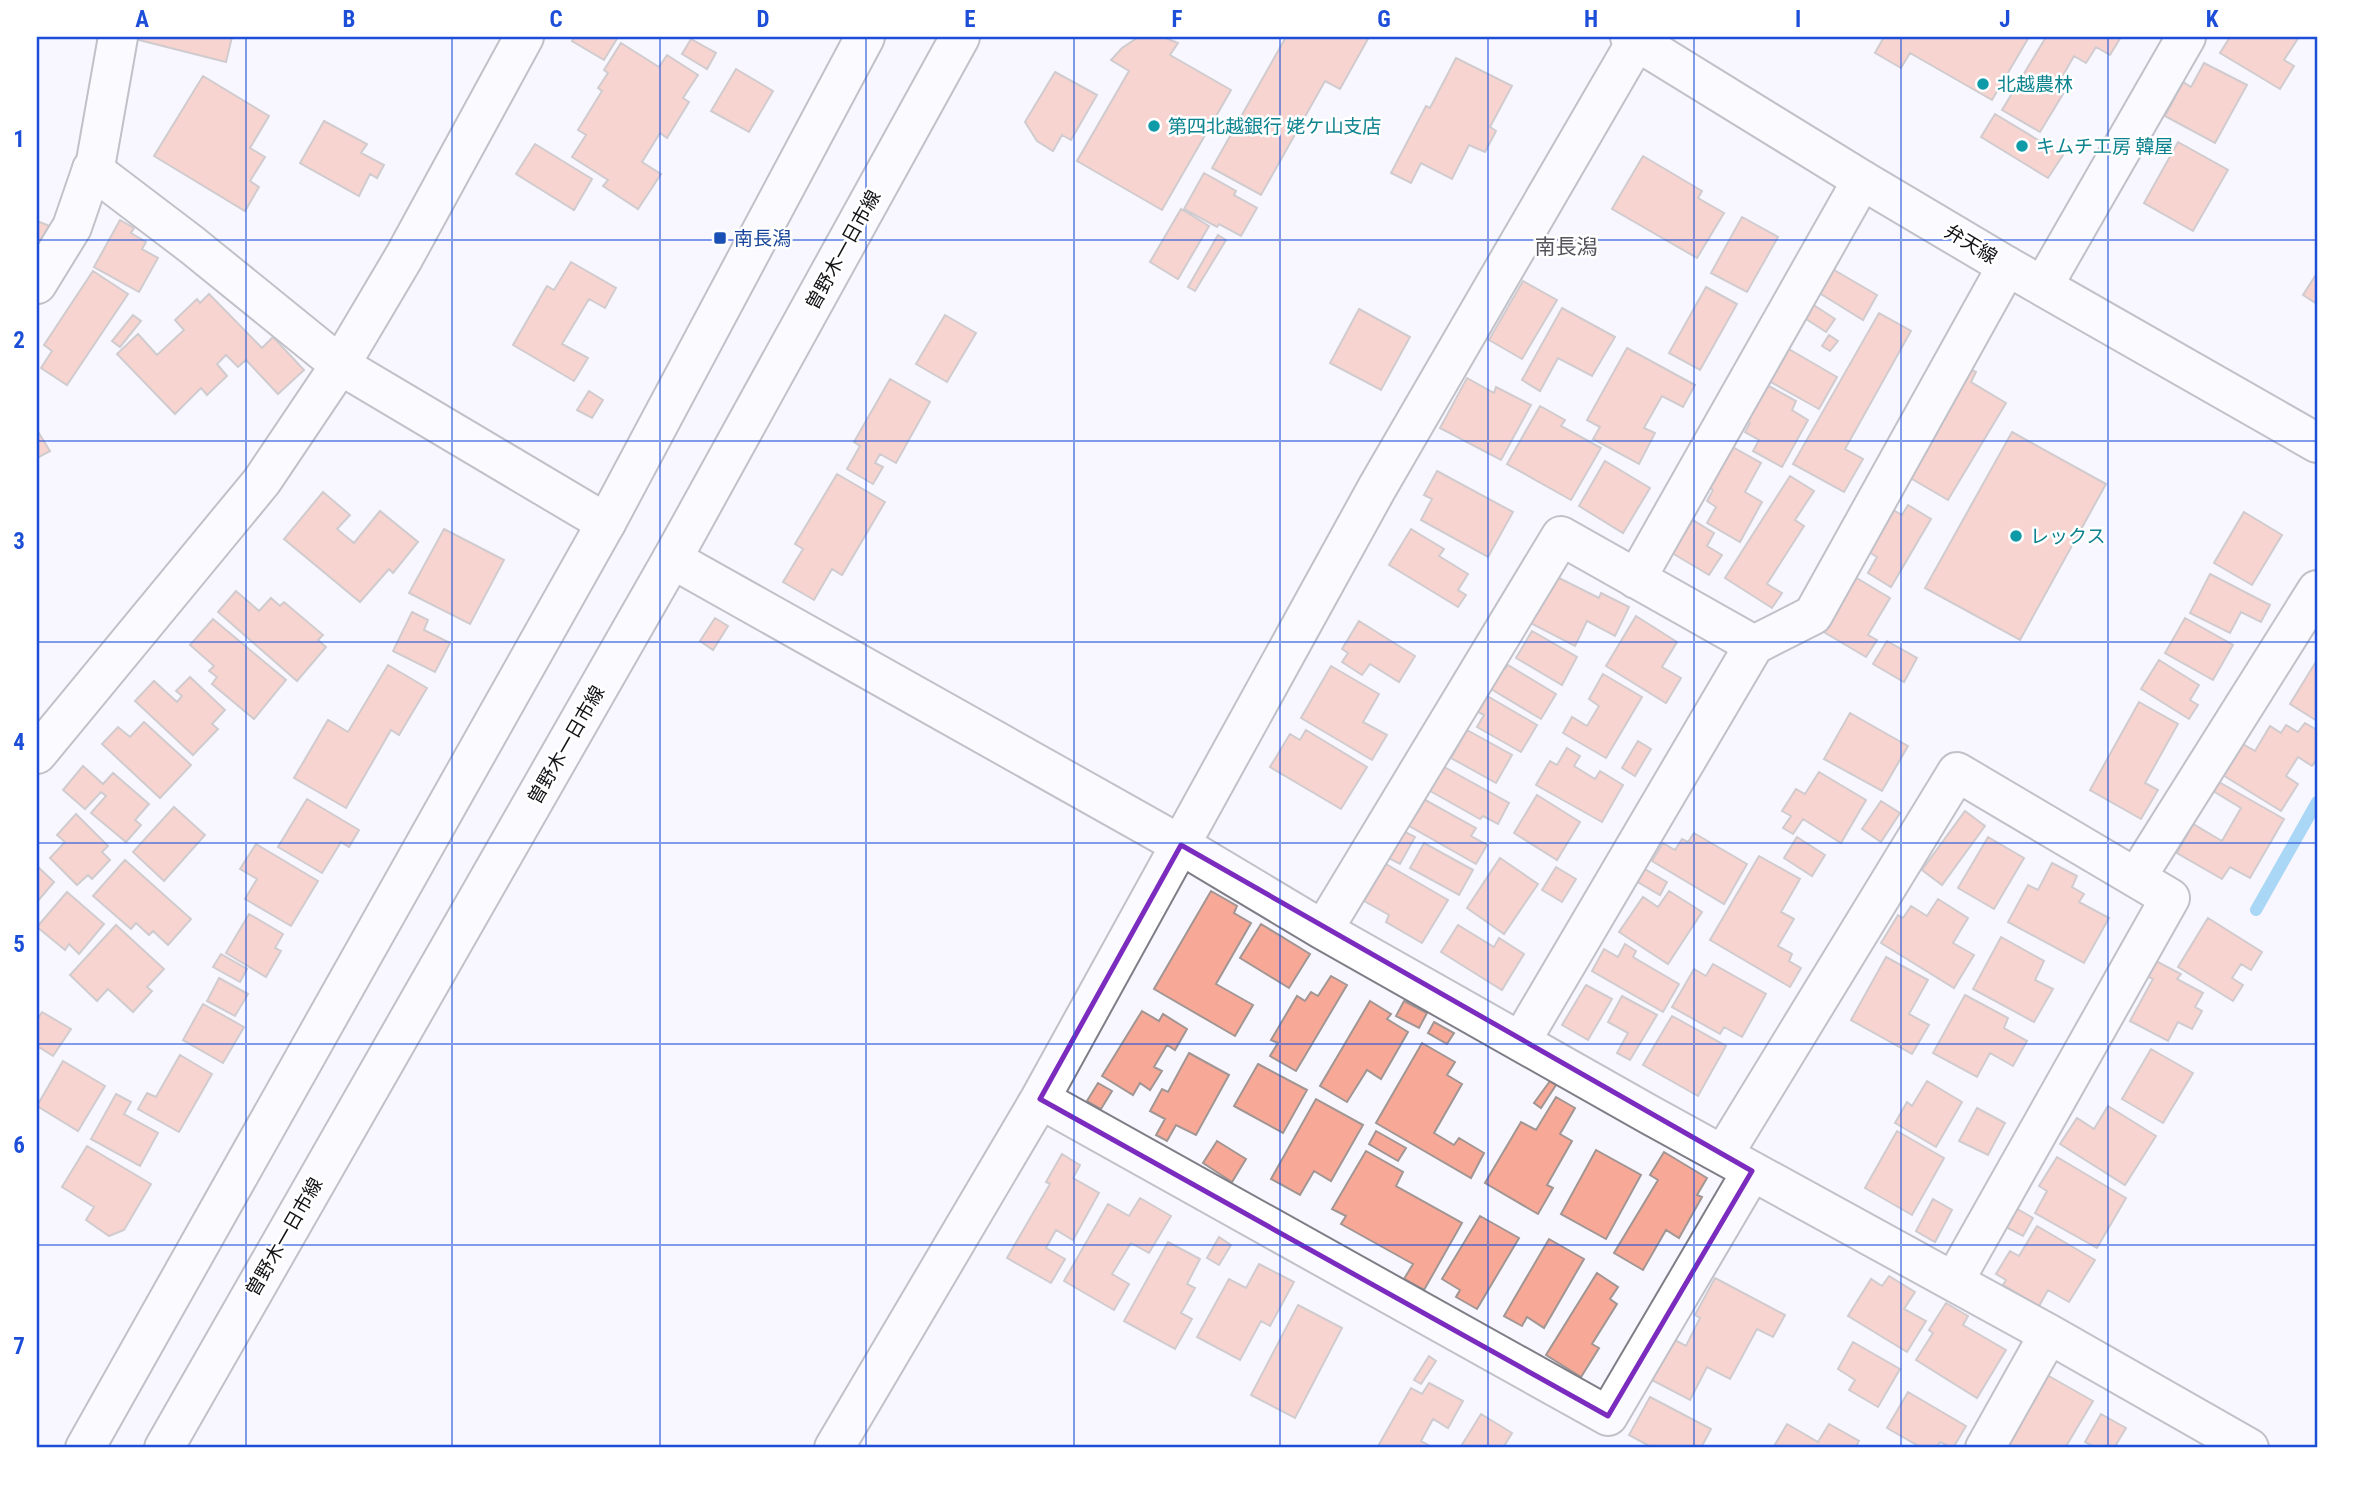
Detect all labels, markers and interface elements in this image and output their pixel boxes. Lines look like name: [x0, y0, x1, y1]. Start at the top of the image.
text: A: [135, 6, 149, 33]
text: B: [343, 6, 355, 33]
text: C: [549, 6, 563, 33]
text: D: [757, 6, 770, 33]
text: E: [964, 6, 976, 33]
text: F: [1172, 6, 1183, 33]
text: G: [1377, 6, 1391, 33]
text: H: [1584, 6, 1598, 33]
text: I: [1795, 6, 1801, 33]
text: J: [1999, 6, 2011, 33]
text: K: [2206, 6, 2219, 33]
place label: 北越農林: [1997, 73, 2073, 96]
marker: 北越農林: [1975, 76, 1991, 92]
place label: 第四北越銀行 姥ケ山支店: [1168, 115, 1381, 138]
marker: 第四北越銀行 姥ケ山支店: [1146, 118, 1162, 134]
text: 1: [13, 126, 25, 153]
place label: キムチ工房 韓屋: [2036, 135, 2173, 158]
marker: キムチ工房 韓屋: [2014, 138, 2030, 154]
street label: 曽野木一日市線: [801, 186, 885, 314]
street label: 弁天線: [1941, 219, 2001, 269]
place label: 南長潟: [734, 227, 791, 250]
marker: 南長潟: [712, 230, 728, 246]
district label: 南長潟: [1535, 235, 1598, 259]
text: 2: [13, 327, 25, 354]
place label: レックス: [2030, 525, 2105, 548]
text: 3: [13, 528, 25, 555]
marker: レックス: [2008, 528, 2024, 544]
street label: 曽野木一日市線: [523, 682, 609, 808]
text: 4: [13, 729, 25, 756]
text: 5: [13, 931, 25, 958]
text: 6: [13, 1132, 25, 1159]
street label: 曽野木一日市線: [241, 1174, 327, 1300]
text: 7: [13, 1333, 25, 1360]

